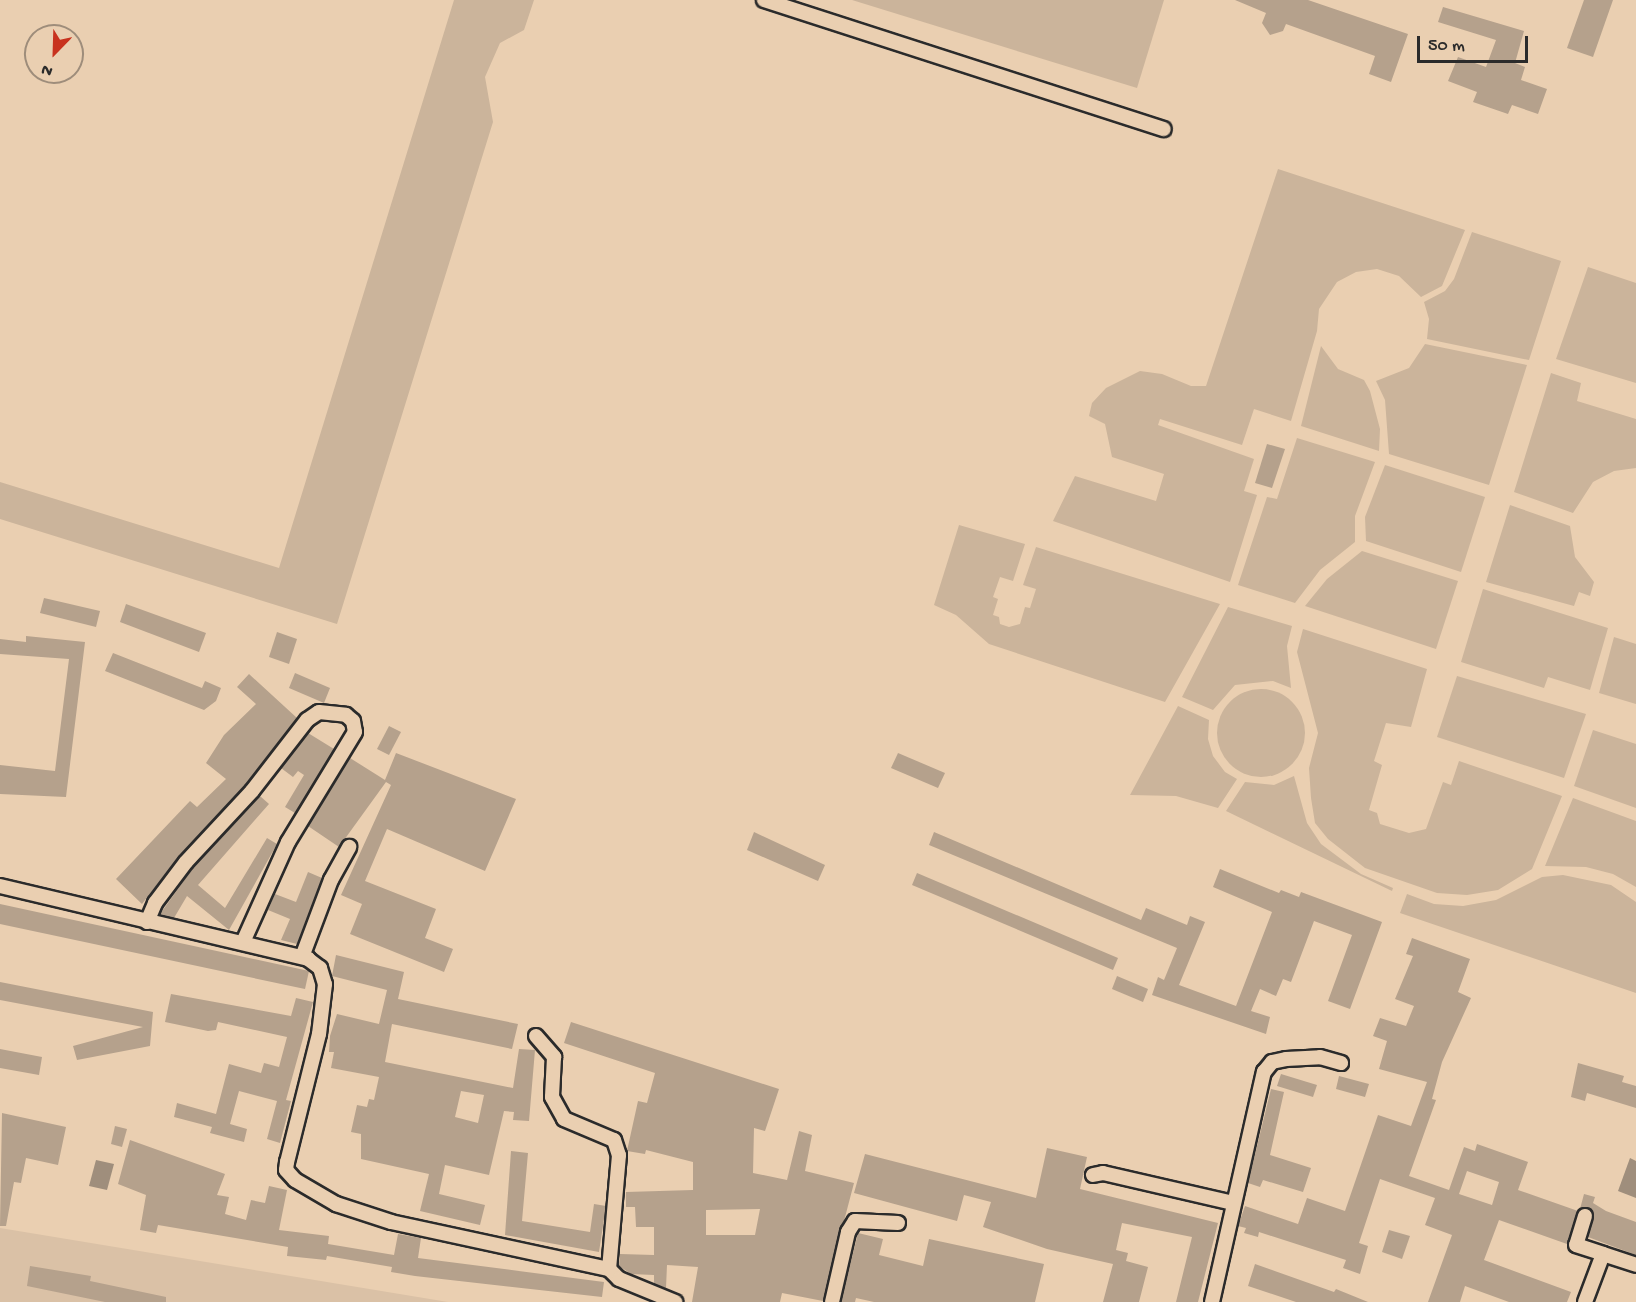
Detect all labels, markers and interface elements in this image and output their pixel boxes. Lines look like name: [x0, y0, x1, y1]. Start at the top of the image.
north arrow: [24, 24, 84, 84]
scale bar: [1420, 24, 1531, 62]
text: 50 m: [1428, 36, 1465, 57]
text: N: [39, 58, 56, 80]

